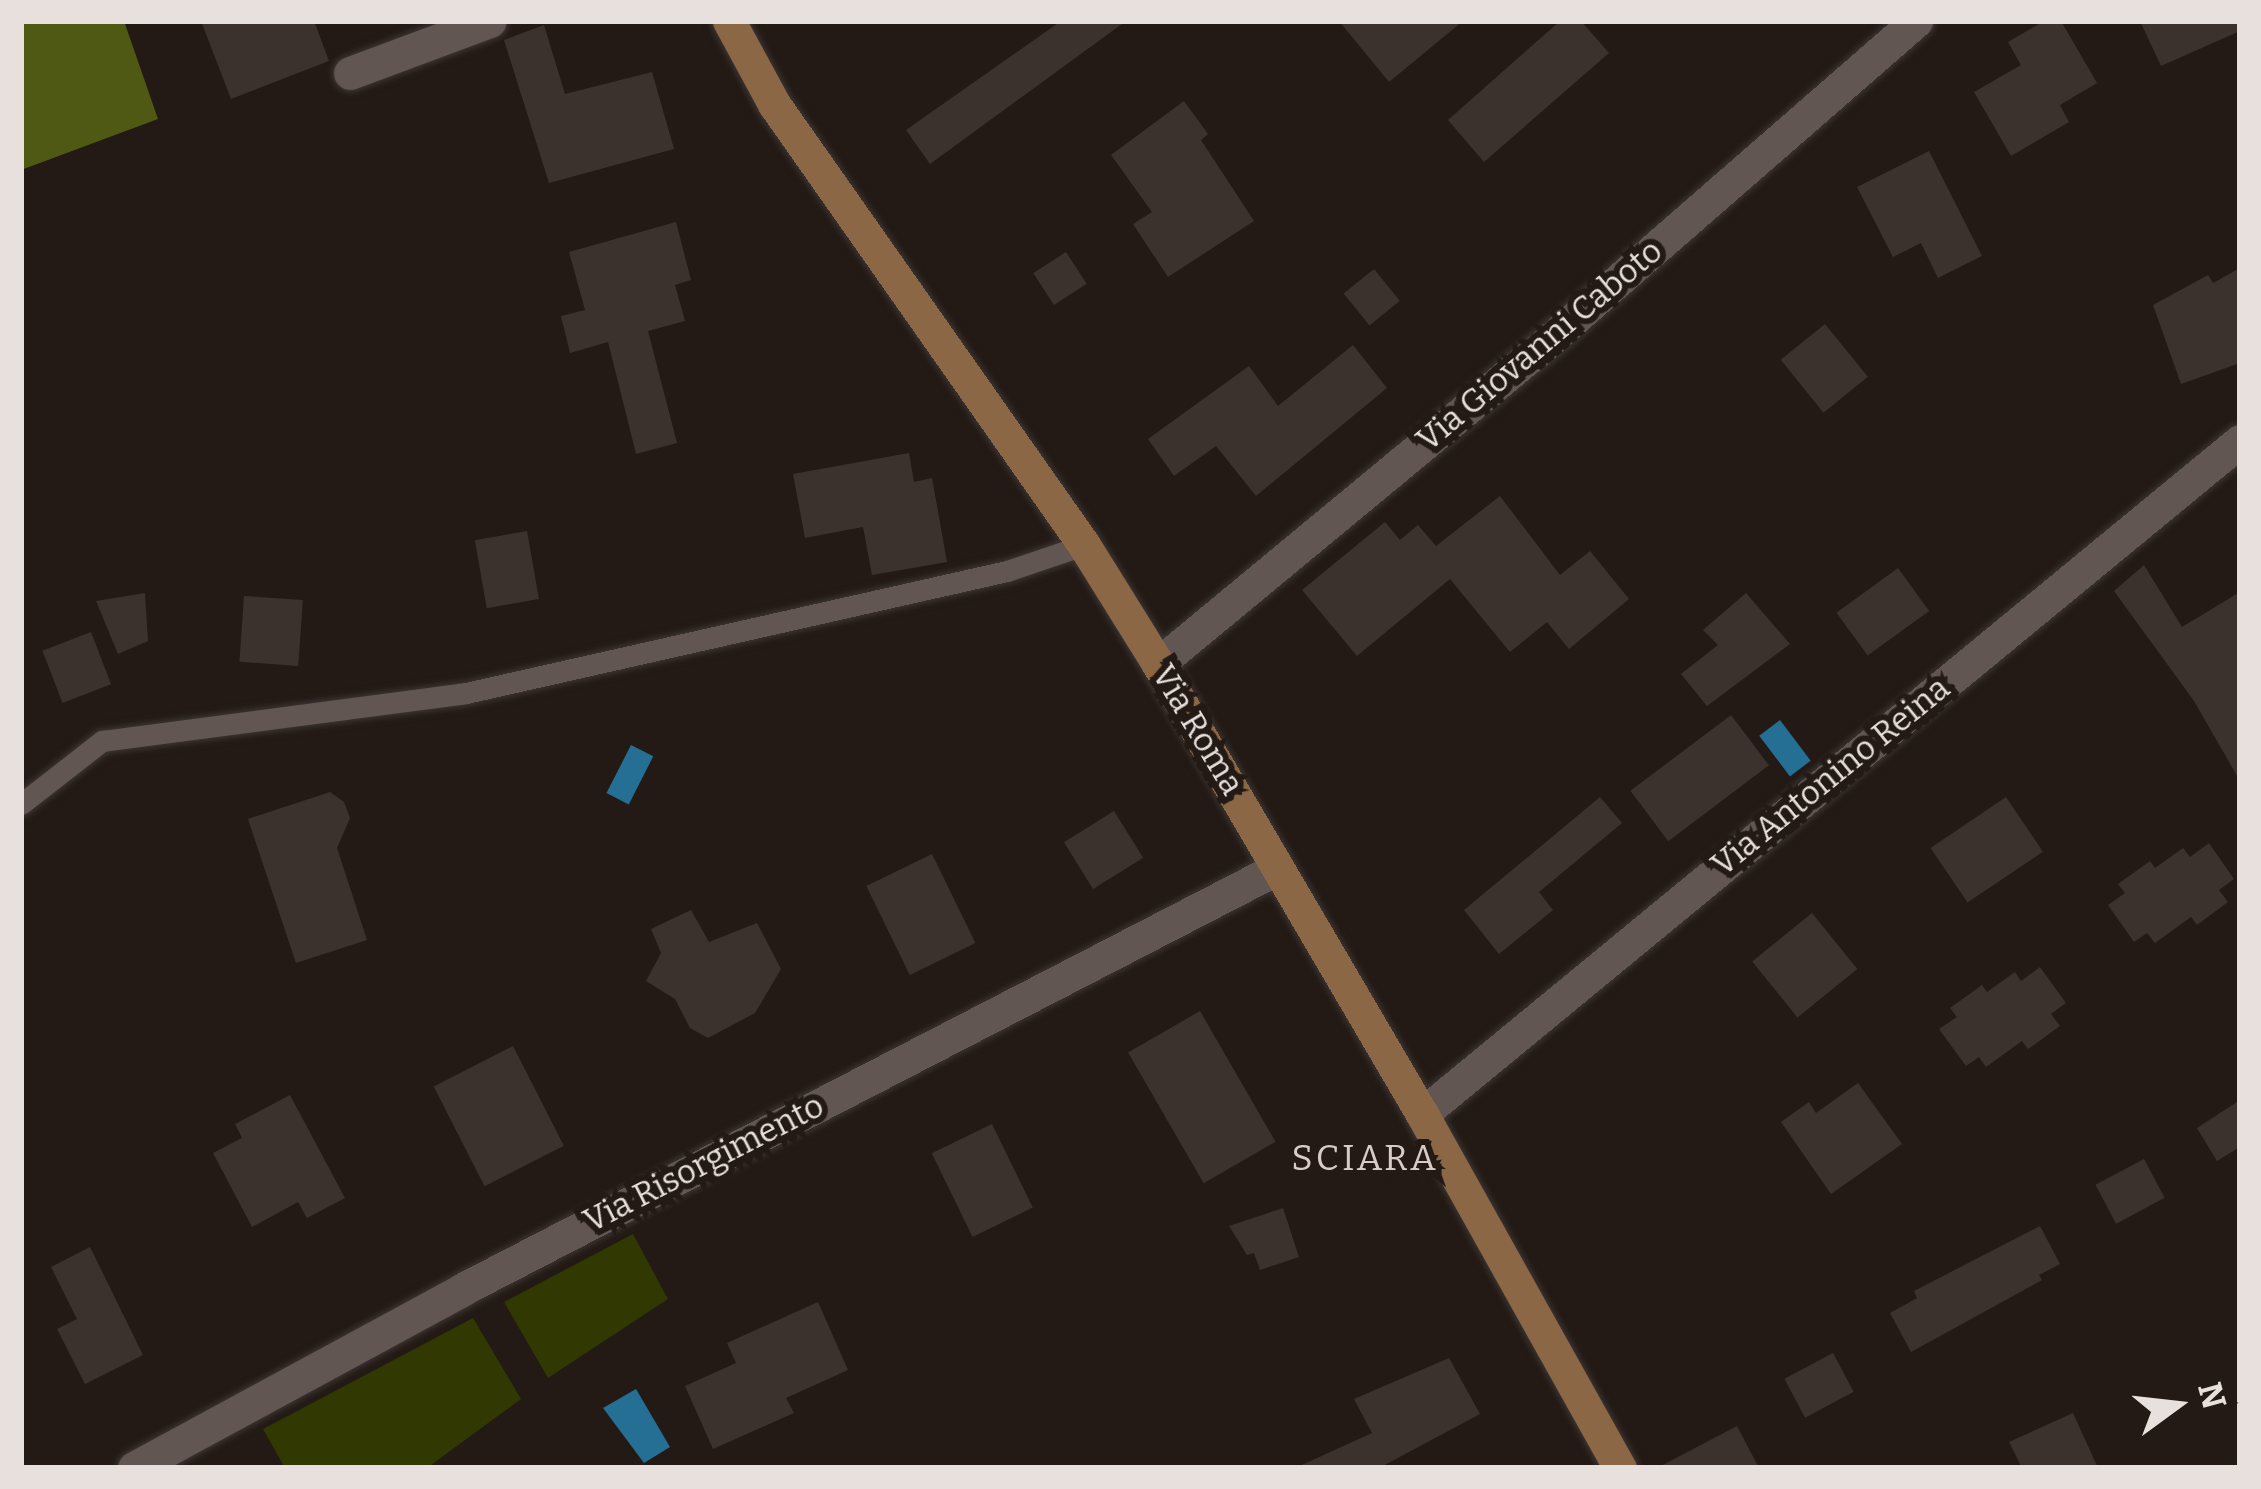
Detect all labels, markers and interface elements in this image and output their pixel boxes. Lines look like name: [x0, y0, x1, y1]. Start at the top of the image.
street label: Via Giovanni Caboto: [1409, 232, 1671, 460]
street label: Via Roma: [1143, 658, 1251, 802]
street label: Via Antonino Reina: [1704, 669, 1958, 885]
street label: Via Risorgimento: [577, 1086, 831, 1242]
district label: SCIARA: [1291, 1137, 1439, 1181]
north arrow: [2117, 1345, 2237, 1465]
text: N: [2189, 1378, 2234, 1413]

